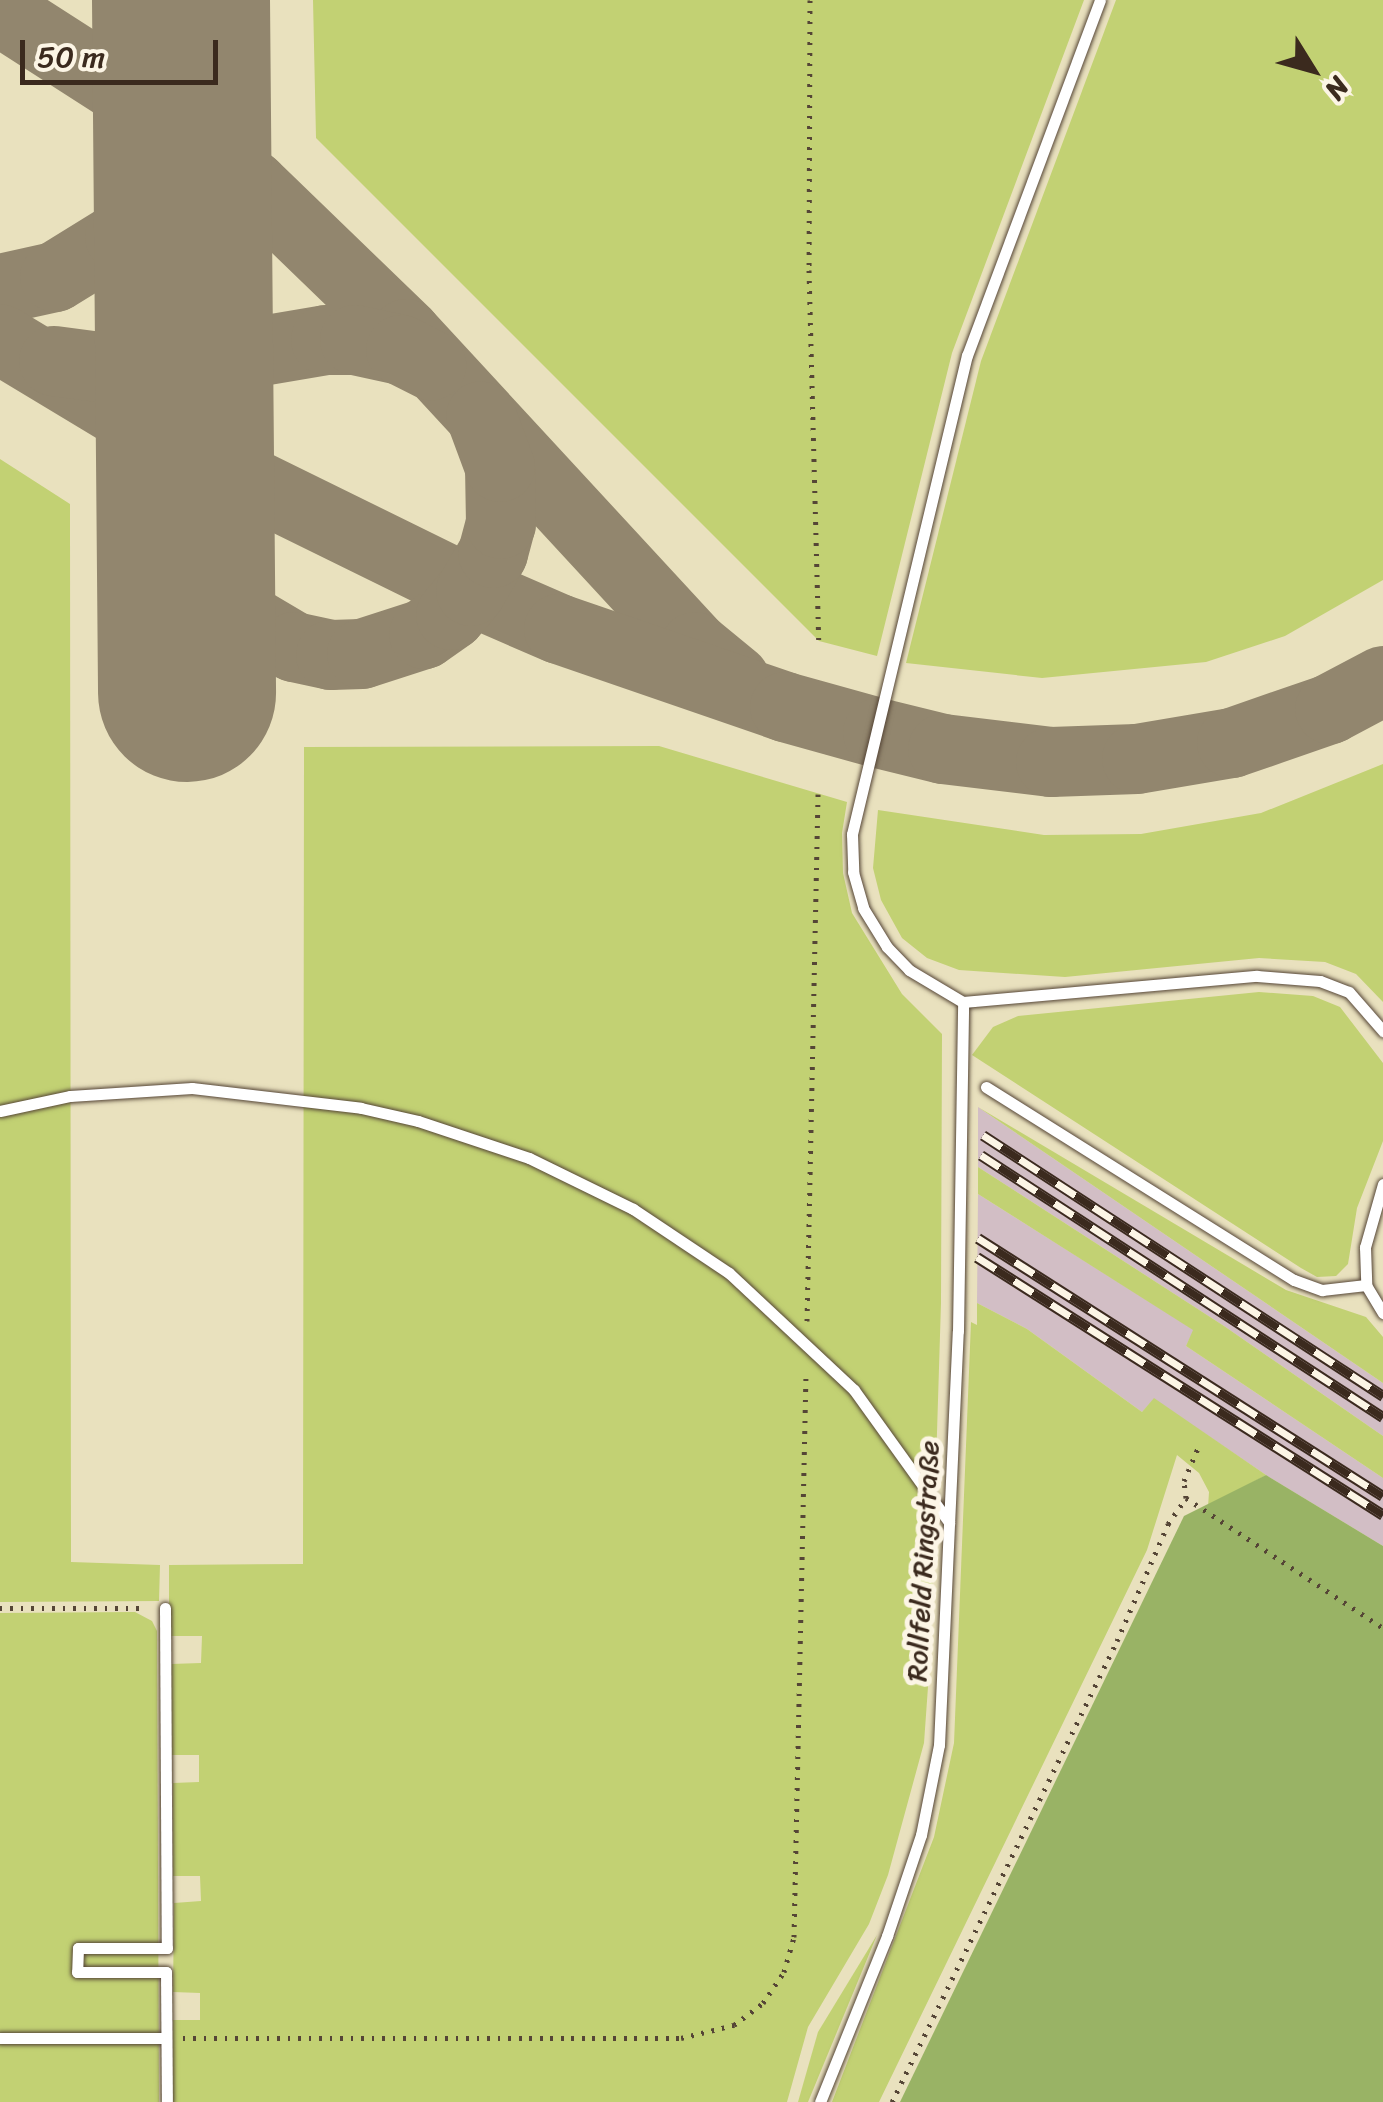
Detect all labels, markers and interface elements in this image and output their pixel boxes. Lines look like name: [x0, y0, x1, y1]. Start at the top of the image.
scale bar: [25, 20, 222, 82]
north arrow: [1263, 20, 1363, 120]
text: 50 m: [37, 30, 105, 84]
text: N: [1312, 66, 1363, 111]
street label: Rollfeld Ringstraße: [900, 1440, 946, 1682]

